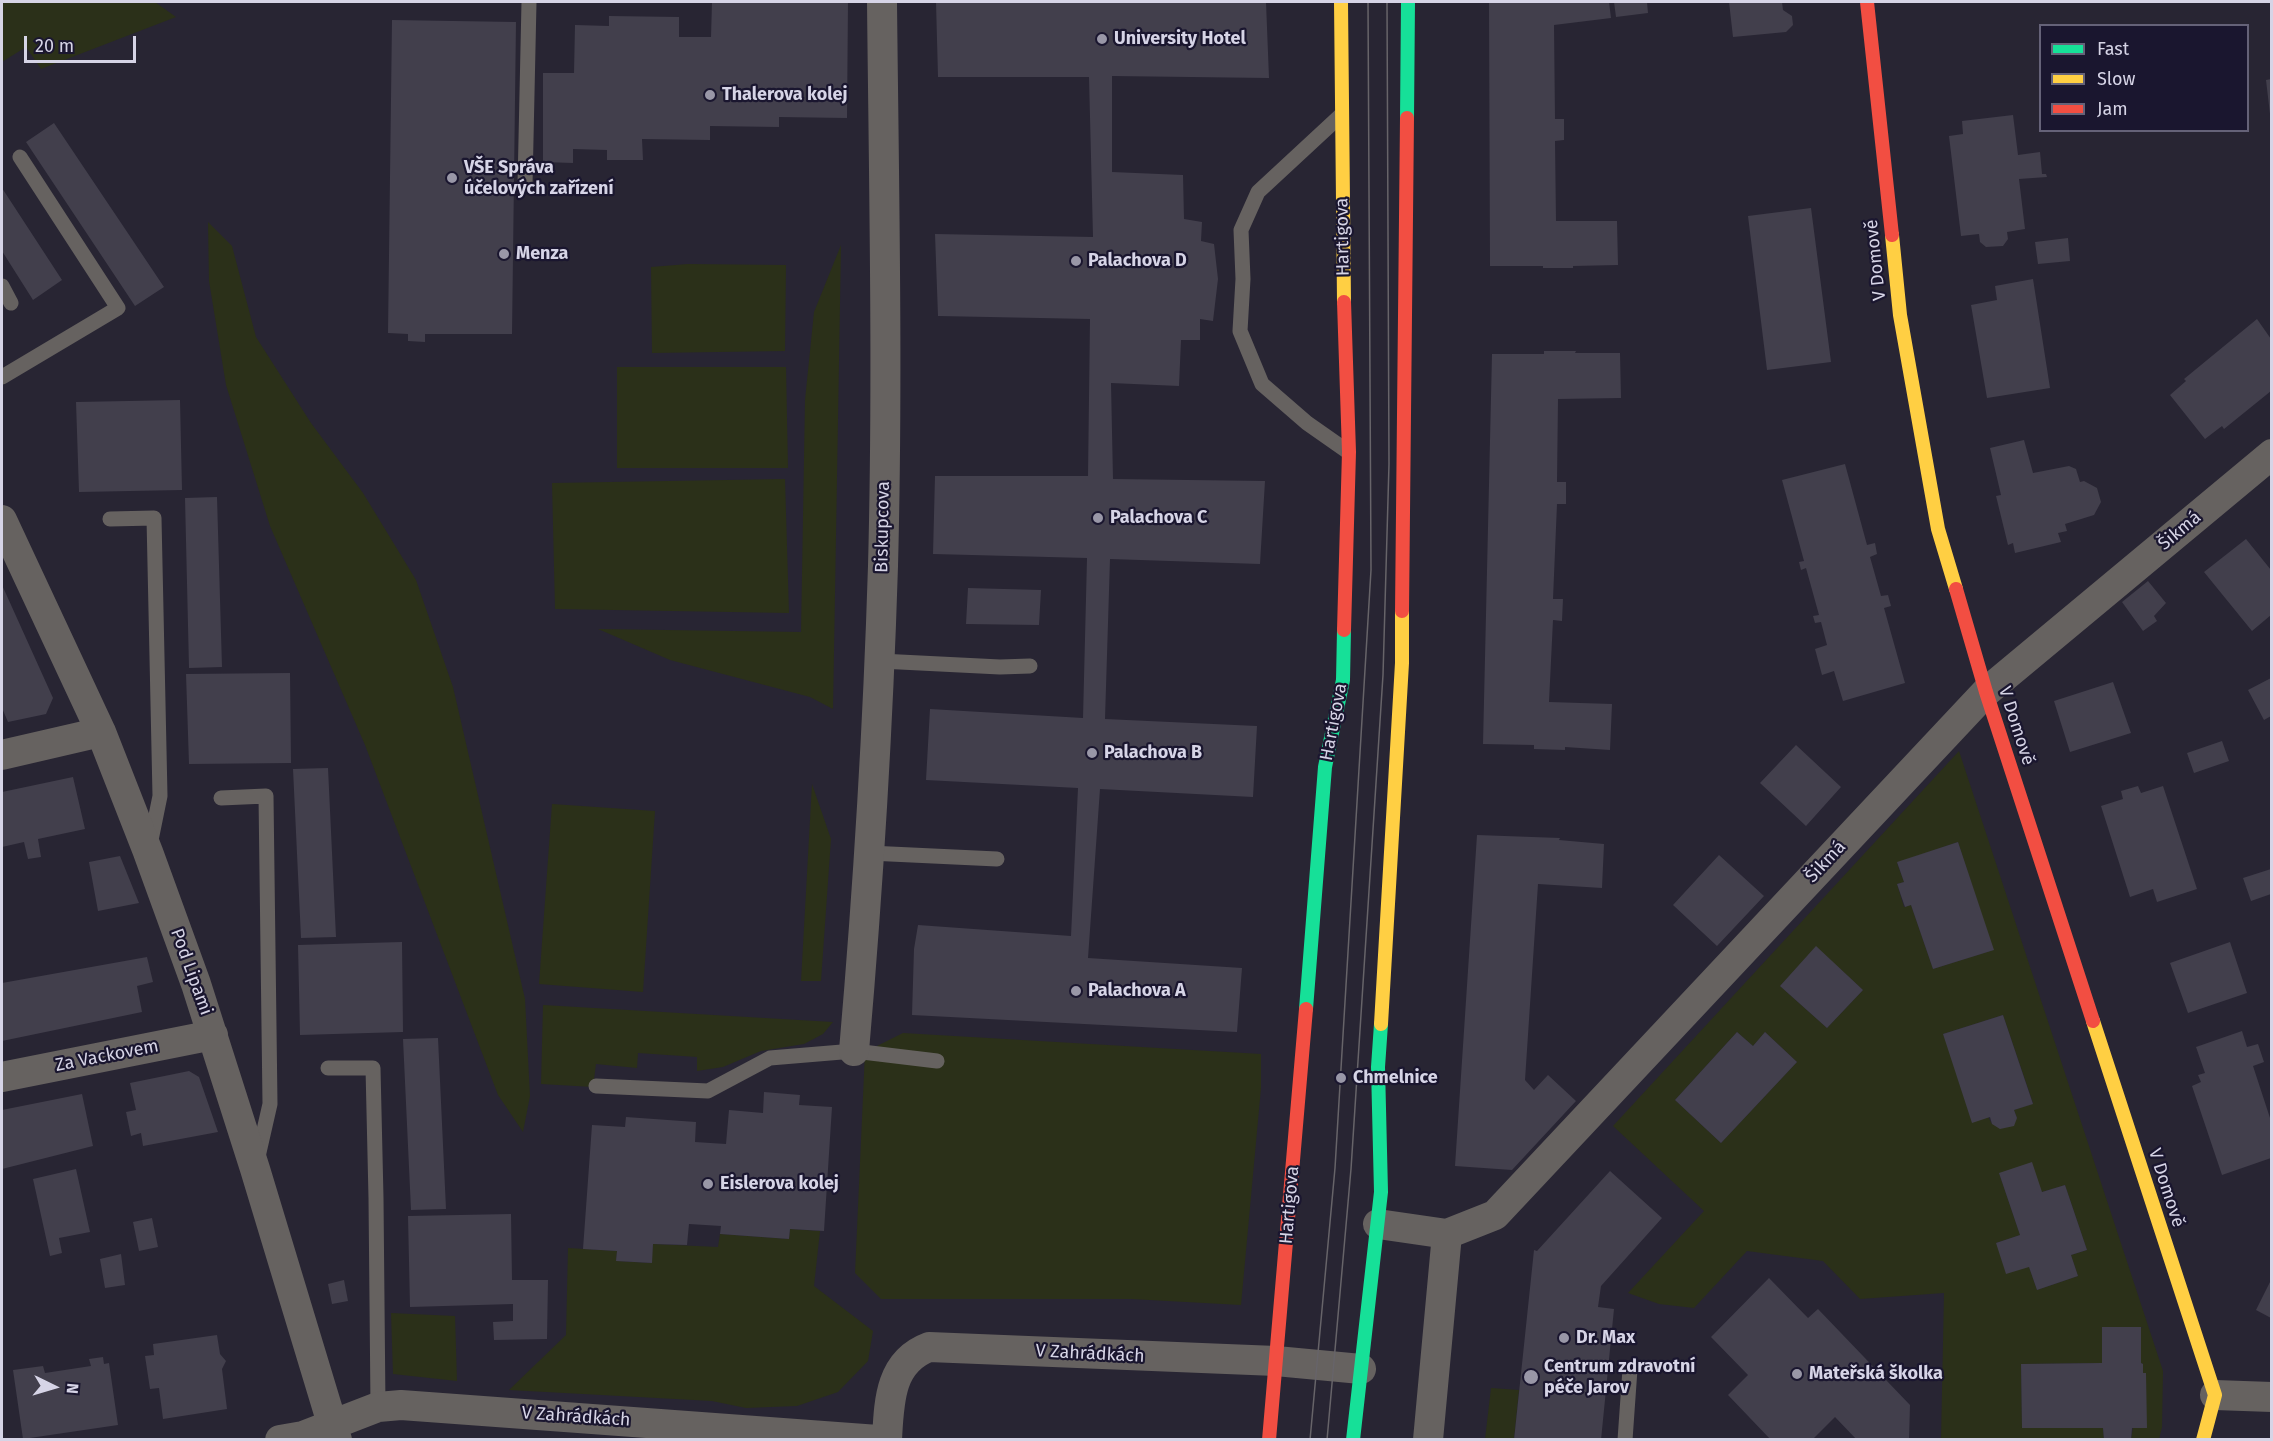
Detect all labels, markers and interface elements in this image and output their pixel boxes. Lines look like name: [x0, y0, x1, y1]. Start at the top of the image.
scale bar: [27, 24, 140, 62]
legend: [2039, 24, 2249, 132]
place label: University Hotel: [1114, 28, 1246, 50]
marker: University Hotel: [1095, 32, 1109, 46]
text: 20 m: [35, 35, 74, 57]
text: Fast: [2097, 38, 2129, 60]
text: Slow: [2097, 68, 2135, 90]
place label: Thalerova kolej: [722, 84, 847, 106]
marker: Thalerova kolej: [703, 88, 717, 102]
text: Jam: [2097, 98, 2128, 120]
place label: VŠE Správa účelových zařízení: [464, 157, 613, 200]
marker: VŠE Správa účelových zařízení: [445, 171, 459, 185]
street label: Hartigova: [1332, 198, 1354, 276]
street label: V Domově: [1861, 218, 1891, 302]
place label: Menza: [516, 243, 568, 265]
marker: Menza: [497, 247, 511, 261]
place label: Palachova D: [1088, 250, 1187, 272]
marker: Palachova D: [1069, 254, 1083, 268]
street label: Biskupcova: [871, 481, 895, 573]
place label: Palachova C: [1110, 507, 1207, 529]
street label: Šikmá: [2154, 507, 2206, 555]
marker: Palachova C: [1091, 511, 1105, 525]
street label: Hartigova: [1316, 681, 1352, 763]
street label: V Domově: [1993, 684, 2039, 768]
place label: Palachova B: [1104, 742, 1202, 764]
marker: Palachova B: [1085, 746, 1099, 760]
street label: Šikmá: [1801, 837, 1851, 887]
street label: Pod Lipami: [165, 926, 217, 1018]
place label: Palachova A: [1088, 980, 1186, 1002]
marker: Palachova A: [1069, 984, 1083, 998]
street label: Za Vackovem: [53, 1035, 161, 1077]
place label: Chmelnice: [1353, 1067, 1438, 1089]
marker: Chmelnice: [1334, 1071, 1348, 1085]
street label: V Domově: [2143, 1146, 2189, 1230]
street label: Hartigova: [1276, 1165, 1304, 1245]
place label: Eislerova kolej: [720, 1173, 839, 1195]
marker: Eislerova kolej: [701, 1177, 715, 1191]
place label: Dr. Max: [1576, 1327, 1635, 1349]
marker: Dr. Max: [1557, 1331, 1571, 1345]
street label: V Zahrádkách: [1035, 1340, 1145, 1368]
place label: Centrum zdravotní péče Jarov: [1544, 1356, 1695, 1398]
north arrow: [24, 1357, 84, 1417]
place label: Mateřská školka: [1809, 1363, 1943, 1385]
marker: Mateřská školka: [1790, 1367, 1804, 1381]
marker: Centrum zdravotní péče Jarov: [1522, 1368, 1540, 1386]
text: N: [63, 1382, 82, 1395]
street label: V Zahrádkách: [521, 1402, 631, 1432]

